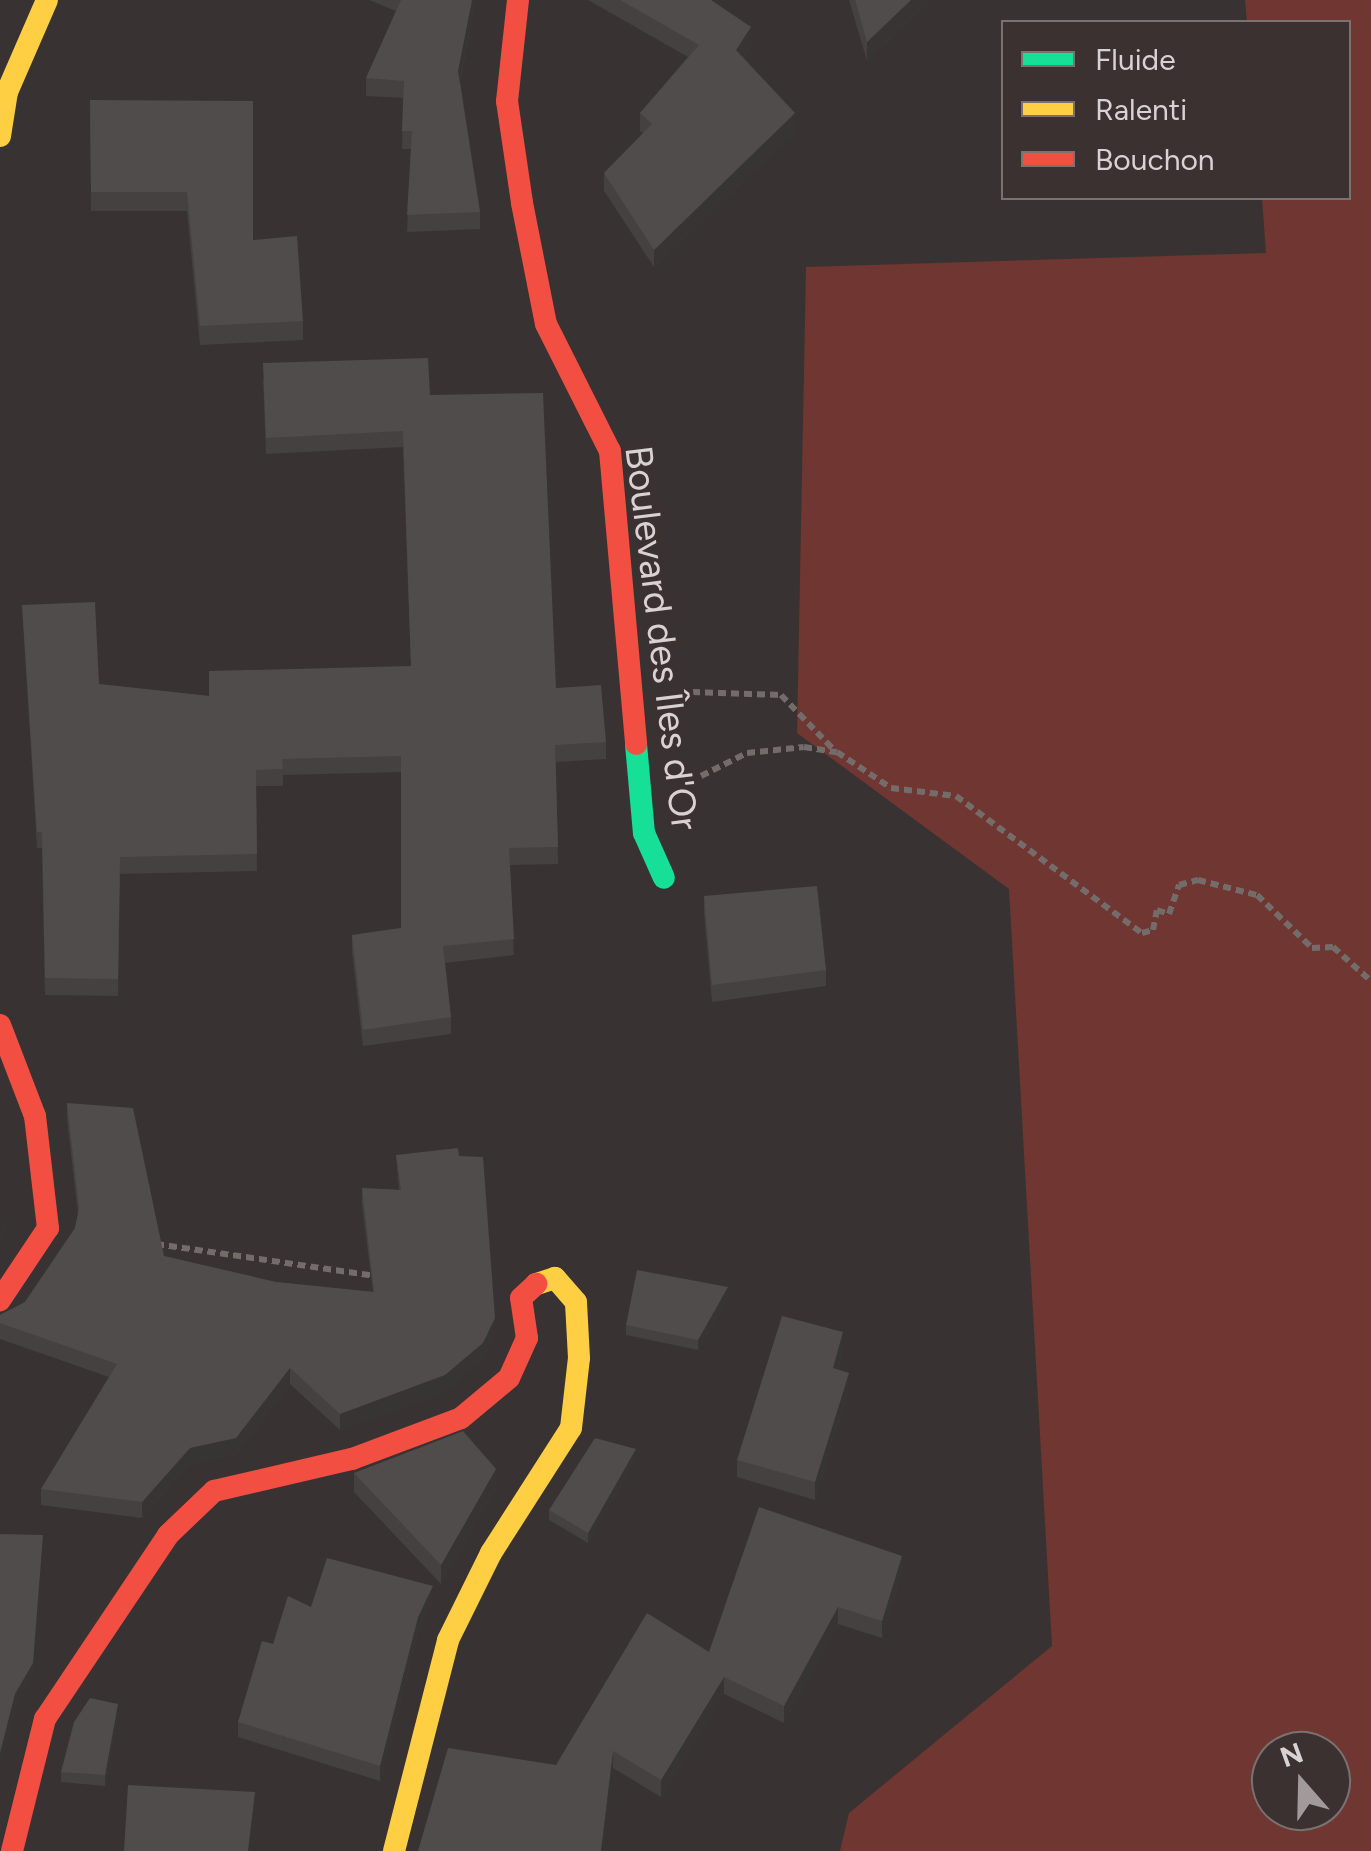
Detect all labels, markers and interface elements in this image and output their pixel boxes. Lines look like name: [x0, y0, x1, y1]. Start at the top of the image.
legend: [1001, 20, 1351, 200]
text: Fluide: [1095, 41, 1176, 78]
text: Ralenti: [1095, 91, 1187, 128]
text: Bouchon: [1095, 141, 1215, 178]
street label: Boulevard des Îles d'Or: [615, 443, 707, 833]
north arrow: [1251, 1731, 1351, 1831]
text: N: [1275, 1735, 1307, 1774]

